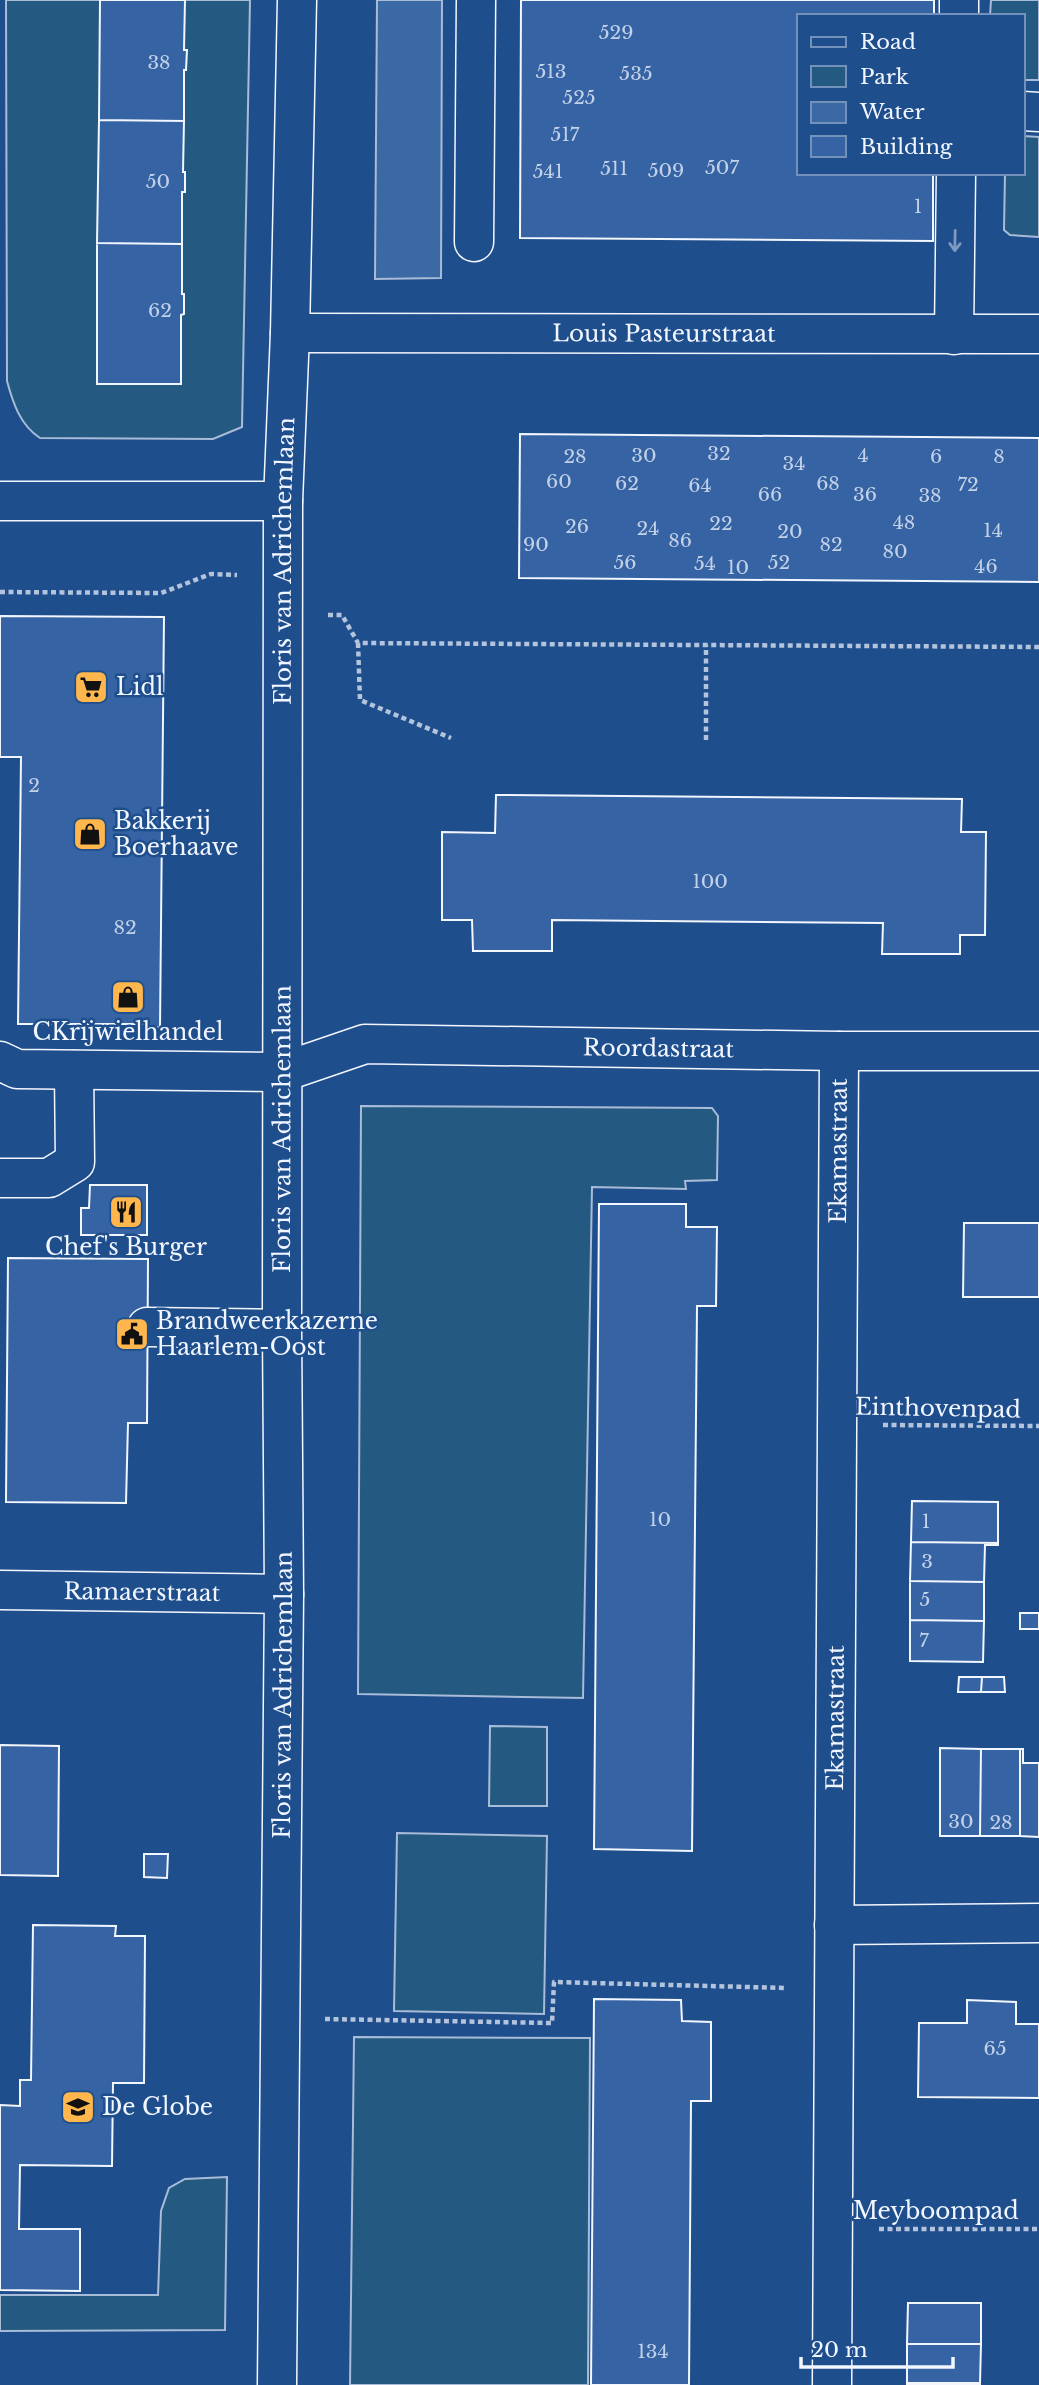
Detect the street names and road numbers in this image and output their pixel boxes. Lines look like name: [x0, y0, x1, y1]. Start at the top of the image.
street label: Louis Pasteurstraat: [552, 319, 776, 348]
street label: Floris van Adrichemlaan: [269, 416, 300, 705]
street label: Floris van Adrichemlaan: [268, 985, 296, 1273]
street label: Roordastraat: [583, 1033, 735, 1063]
street label: Ekamastraat: [824, 1078, 853, 1224]
street label: Einthovenpad: [855, 1393, 1021, 1423]
street label: Floris van Adrichemlaan: [268, 1551, 298, 1839]
street label: Ramaerstraat: [63, 1577, 221, 1607]
street label: Ekamastraat: [821, 1645, 850, 1791]
street label: Meyboompad: [853, 2197, 1019, 2225]

